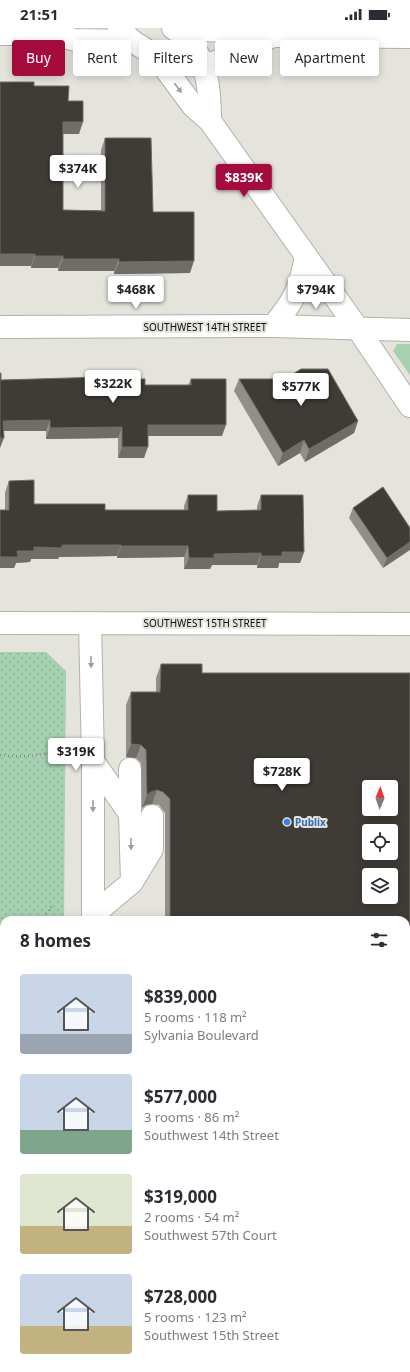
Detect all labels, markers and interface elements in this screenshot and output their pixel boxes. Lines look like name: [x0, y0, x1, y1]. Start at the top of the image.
text: 21:51: [20, 4, 59, 24]
chip: Buy: [12, 40, 65, 76]
chip: Rent: [73, 40, 131, 76]
chip: Filters: [139, 40, 207, 76]
chip: New: [215, 40, 272, 76]
chip: Apartment: [280, 40, 379, 76]
one-way arrow: [174, 82, 183, 93]
pin: $374K: [50, 155, 106, 189]
text: $374K: [59, 159, 97, 177]
pin: $839K: [216, 164, 272, 198]
text: $839K: [225, 168, 263, 186]
pin: $468K: [108, 276, 164, 310]
pin: $794K: [288, 276, 344, 310]
text: $468K: [117, 280, 155, 298]
text: $794K: [297, 280, 335, 298]
street label: SOUTHWEST 14TH STREET: [143, 320, 267, 334]
pin: $322K: [85, 370, 141, 404]
pin: $577K: [273, 373, 329, 407]
text: $322K: [94, 374, 132, 392]
text: $577K: [282, 377, 320, 395]
street label: SOUTHWEST 15TH STREET: [143, 616, 267, 630]
one-way arrow: [88, 656, 94, 669]
pin: $319K: [48, 738, 104, 772]
text: $319K: [57, 742, 95, 760]
pin: $728K: [254, 758, 310, 792]
text: $728K: [263, 762, 301, 780]
north arrow: [362, 780, 398, 816]
map controls: [362, 780, 398, 904]
one-way arrow: [90, 800, 96, 813]
place label: Publix: [295, 815, 326, 829]
marker: Publix: [282, 817, 292, 827]
button: locate: [362, 824, 398, 860]
one-way arrow: [128, 838, 134, 851]
button: layers: [362, 868, 398, 904]
text: 8 homes: [20, 929, 91, 952]
icon: filters: [368, 929, 390, 951]
text: $839,000: [144, 985, 217, 1008]
icon: home: [52, 990, 100, 1038]
text: 5 rooms · 118 m²: [144, 1008, 247, 1026]
text: Sylvania Boulevard: [144, 1026, 259, 1044]
text: $577,000: [144, 1085, 217, 1108]
icon: home: [52, 1090, 100, 1138]
text: 3 rooms · 86 m²: [144, 1108, 239, 1126]
text: Southwest 14th Street: [144, 1126, 279, 1144]
text: $319,000: [144, 1185, 217, 1208]
icon: home: [52, 1190, 100, 1238]
text: 2 rooms · 54 m²: [144, 1208, 239, 1226]
text: Southwest 57th Court: [144, 1226, 277, 1244]
text: $728,000: [144, 1285, 217, 1308]
icon: home: [52, 1290, 100, 1338]
text: 5 rooms · 123 m²: [144, 1308, 247, 1326]
text: Southwest 15th Street: [144, 1326, 279, 1344]

